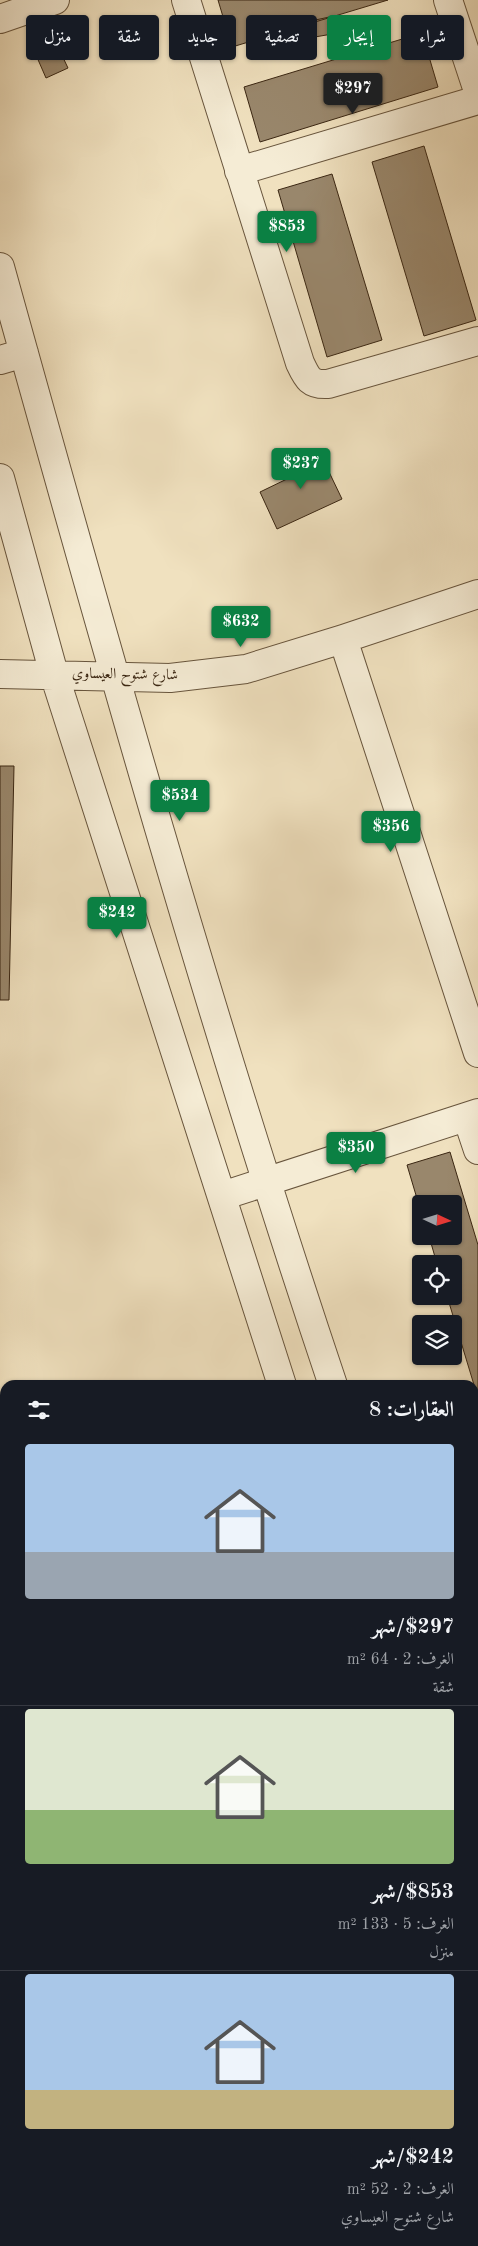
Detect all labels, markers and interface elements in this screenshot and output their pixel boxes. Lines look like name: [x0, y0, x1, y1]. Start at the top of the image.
chip: منزل: [26, 15, 89, 60]
chip: شقة: [99, 15, 159, 60]
chip: جديد: [169, 15, 236, 60]
chip: تصفية: [246, 15, 317, 60]
chip: إيجار: [327, 15, 391, 60]
chip: شراء: [401, 15, 464, 60]
pin: $297: [323, 72, 383, 115]
text: $297: [334, 81, 372, 97]
pin: $853: [257, 210, 317, 253]
text: $853: [268, 219, 306, 235]
pin: $237: [271, 448, 331, 490]
text: $237: [282, 456, 320, 472]
pin: $632: [211, 606, 271, 648]
text: $632: [222, 614, 260, 630]
street label: شارع شتوح العيساوي: [72, 667, 178, 687]
pin: $534: [150, 780, 210, 822]
text: $534: [161, 788, 199, 804]
pin: $356: [361, 810, 421, 853]
text: $356: [372, 819, 410, 835]
pin: $242: [87, 896, 147, 939]
text: $242: [98, 905, 136, 921]
pin: $350: [326, 1132, 386, 1174]
text: $350: [337, 1140, 375, 1156]
north arrow: [412, 1195, 462, 1245]
map controls: [412, 1195, 462, 1365]
button: locate: [412, 1255, 462, 1305]
button: layers: [412, 1315, 462, 1365]
icon: filters: [25, 1396, 53, 1424]
text: العقارات: 8: [369, 1400, 454, 1421]
icon: home: [195, 1476, 285, 1566]
text: $297/شهر: [372, 1617, 454, 1638]
text: الغرف: 2 · 64 m²: [347, 1652, 454, 1668]
text: شقة: [433, 1680, 454, 1696]
icon: home: [195, 1742, 285, 1832]
text: $853/شهر: [372, 1882, 454, 1903]
text: الغرف: 5 · 133 m²: [338, 1917, 454, 1933]
text: منزل: [429, 1945, 454, 1961]
icon: home: [195, 2007, 285, 2097]
text: $242/شهر: [372, 2147, 454, 2168]
text: الغرف: 2 · 52 m²: [347, 2182, 454, 2198]
text: شارع شتوح العيساوي: [341, 2210, 454, 2226]

